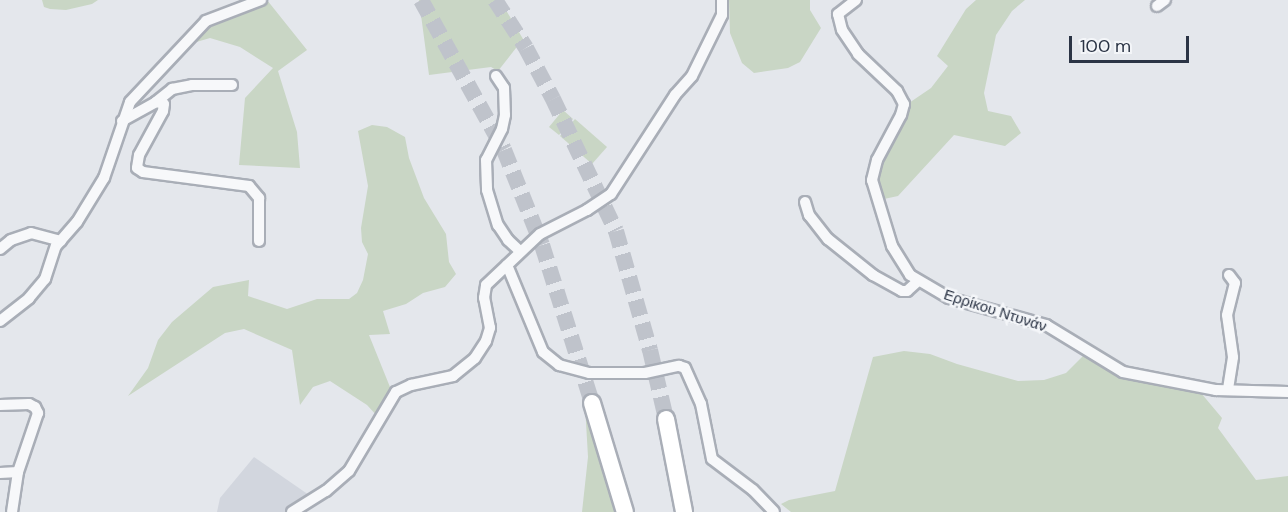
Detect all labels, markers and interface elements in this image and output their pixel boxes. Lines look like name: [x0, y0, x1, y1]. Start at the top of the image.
scale bar: [1072, 24, 1192, 62]
text: 100 m: [1080, 34, 1131, 58]
street label: Ερρίκου Ντυνάν: [941, 286, 1049, 336]

